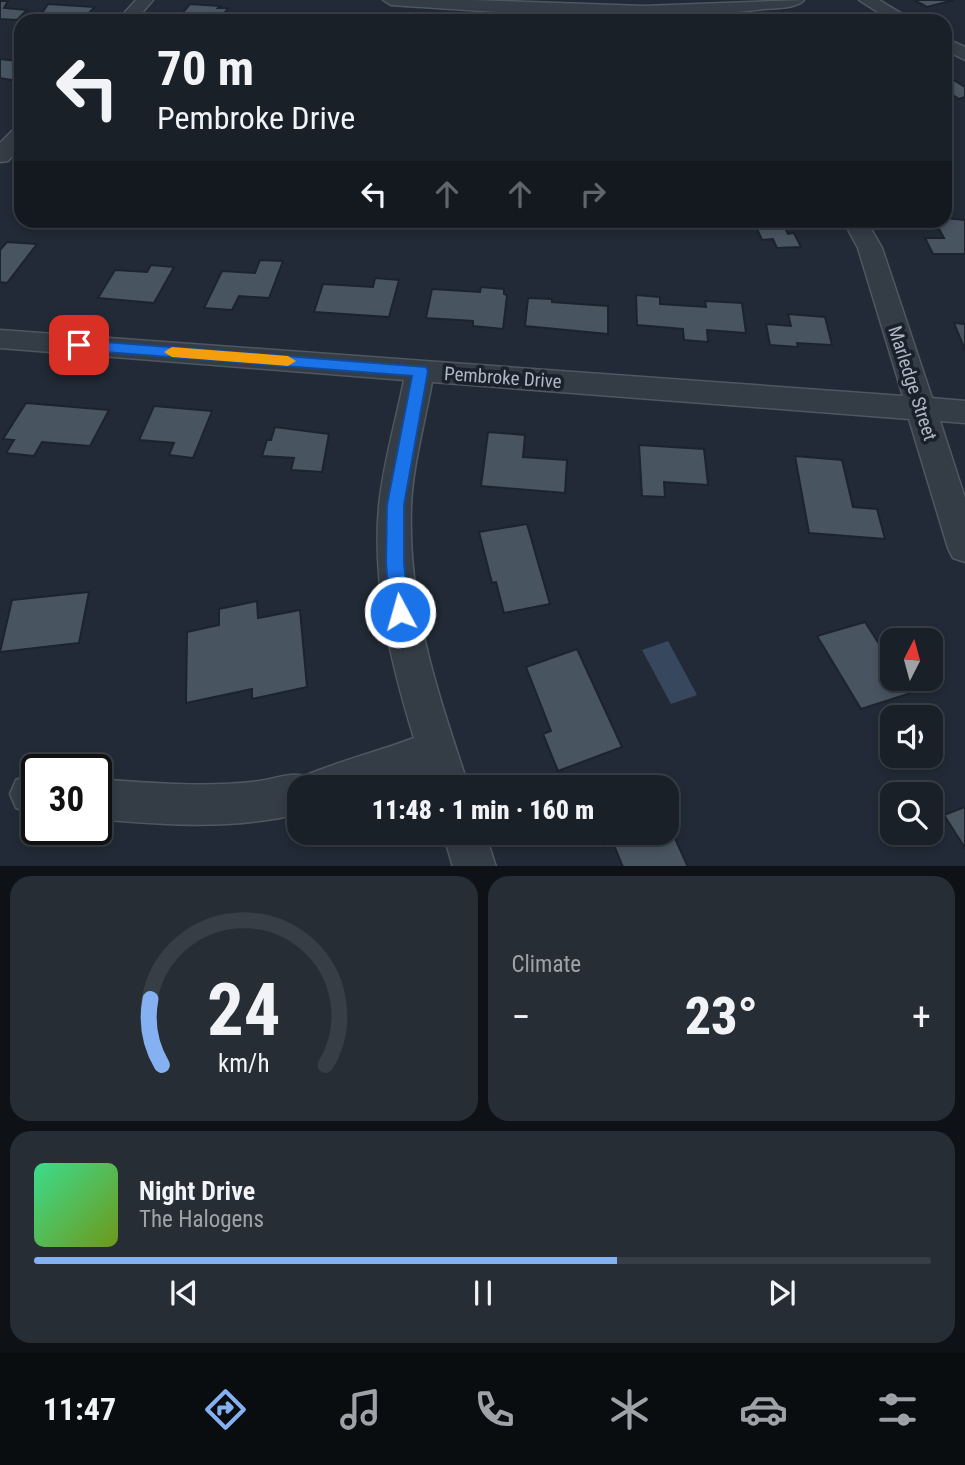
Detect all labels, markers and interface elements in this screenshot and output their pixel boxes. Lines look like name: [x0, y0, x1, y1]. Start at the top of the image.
text: 70 m: [157, 40, 254, 97]
icon: left: [42, 42, 133, 133]
text: Pembroke Drive: [157, 99, 355, 137]
icon: left: [355, 175, 393, 213]
icon: ahead: [428, 175, 466, 213]
icon: ahead: [501, 175, 539, 213]
icon: right: [574, 175, 612, 213]
pin: [49, 315, 109, 375]
street label: Marledge Street: [883, 323, 942, 443]
icon: arrive: [60, 326, 98, 364]
street label: Pembroke Drive: [443, 362, 563, 393]
position arrow: [363, 575, 437, 649]
north arrow: [880, 628, 943, 691]
map controls: [880, 628, 943, 845]
button: sound: [880, 705, 943, 768]
speed limit sign: 30: [21, 754, 112, 845]
button: search: [880, 782, 943, 845]
text: 11:48 · 1 min · 160 m: [372, 795, 594, 825]
text: Climate: [512, 951, 581, 978]
text: 24: [207, 967, 281, 1053]
text: 23°: [685, 986, 758, 1047]
text: −: [512, 995, 531, 1039]
text: +: [912, 995, 931, 1039]
text: km/h: [218, 1048, 269, 1077]
text: Night Drive: [139, 1176, 255, 1206]
text: The Halogens: [139, 1206, 264, 1233]
icon: previous: [165, 1274, 203, 1312]
icon: pause: [464, 1274, 502, 1312]
icon: next: [763, 1274, 801, 1312]
icon: directions: [201, 1385, 250, 1434]
icon: music: [336, 1385, 385, 1434]
icon: phone: [470, 1385, 519, 1434]
icon: climate: [605, 1385, 654, 1434]
icon: car: [739, 1385, 788, 1434]
icon: filters: [873, 1385, 922, 1434]
text: 11:47: [43, 1390, 116, 1428]

